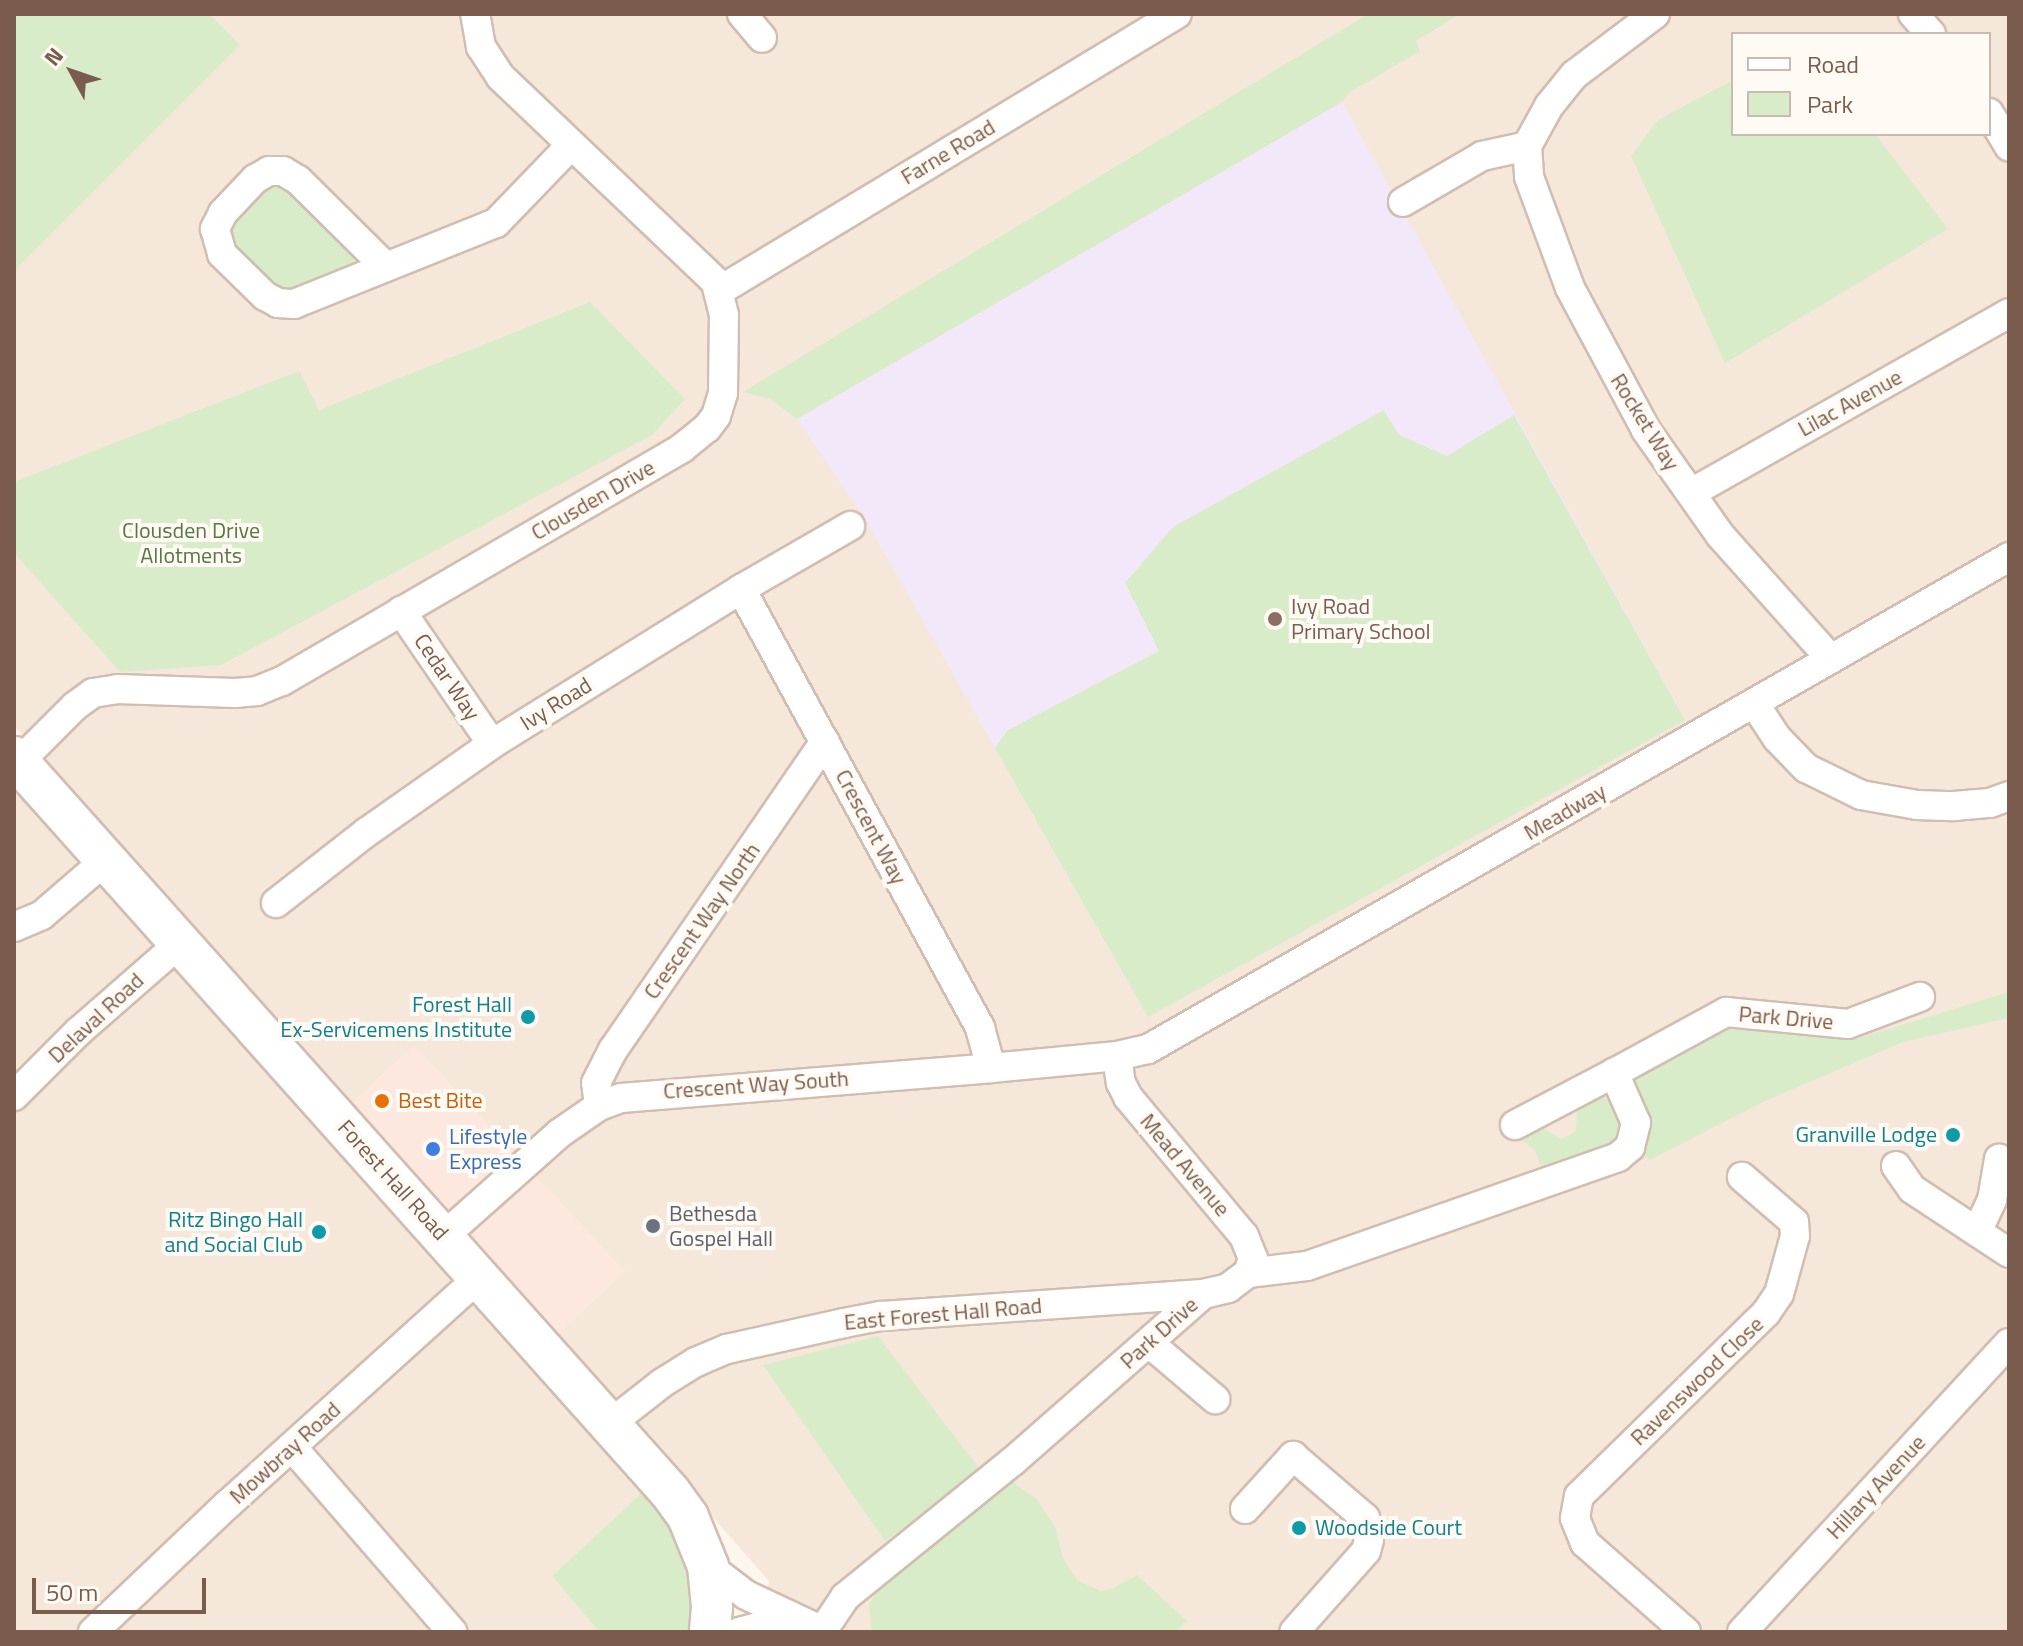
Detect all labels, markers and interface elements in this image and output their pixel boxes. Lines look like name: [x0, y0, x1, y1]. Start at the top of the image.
north arrow: [32, 32, 112, 112]
legend: [1731, 32, 1991, 136]
text: N: [36, 40, 72, 73]
text: Road: [1807, 46, 1859, 82]
text: Park: [1807, 86, 1853, 122]
street label: Farne Road: [896, 114, 1000, 190]
street label: Lilac Avenue: [1793, 364, 1907, 442]
street label: Rocket Way: [1605, 369, 1685, 475]
street label: Clousden Drive: [527, 454, 659, 546]
park label: Clousden Drive Allotments: [122, 517, 260, 568]
place label: Ivy Road Primary School: [1291, 593, 1431, 644]
marker: Ivy Road Primary School: [1266, 610, 1284, 628]
street label: Cedar Way: [408, 629, 486, 725]
street label: Ivy Road: [515, 672, 597, 736]
street label: Crescent Way: [830, 765, 912, 889]
street label: Meadway: [1519, 778, 1611, 846]
street label: Crescent Way North: [638, 838, 766, 1004]
street label: Delaval Road: [43, 967, 149, 1069]
place label: Forest Hall Ex-Servicemens Institute: [280, 991, 512, 1042]
street label: Park Drive: [1737, 1001, 1835, 1035]
marker: Forest Hall Ex-Servicemens Institute: [519, 1008, 537, 1026]
street label: Crescent Way South: [662, 1065, 850, 1105]
place label: Best Bite: [398, 1088, 483, 1114]
marker: Best Bite: [373, 1092, 391, 1110]
street label: Mead Avenue: [1134, 1108, 1236, 1222]
street label: Forest Hall Road: [332, 1114, 454, 1246]
place label: Granville Lodge: [1795, 1122, 1937, 1148]
place label: Lifestyle Express: [449, 1123, 527, 1174]
marker: Granville Lodge: [1944, 1126, 1962, 1144]
marker: Lifestyle Express: [424, 1140, 442, 1158]
place label: Bethesda Gospel Hall: [669, 1200, 773, 1252]
place label: Ritz Bingo Hall and Social Club: [164, 1206, 303, 1258]
marker: Bethesda Gospel Hall: [644, 1217, 662, 1235]
marker: Ritz Bingo Hall and Social Club: [310, 1223, 328, 1241]
street label: Park Drive: [1115, 1291, 1203, 1375]
street label: East Forest Hall Road: [843, 1292, 1043, 1336]
street label: Ravenswood Close: [1625, 1311, 1769, 1451]
street label: Mowbray Road: [224, 1396, 346, 1510]
street label: Hillary Avenue: [1821, 1429, 1931, 1545]
place label: Woodside Court: [1315, 1515, 1462, 1541]
marker: Woodside Court: [1290, 1519, 1308, 1537]
scale bar: [36, 1562, 210, 1612]
text: 50 m: [46, 1574, 98, 1610]

